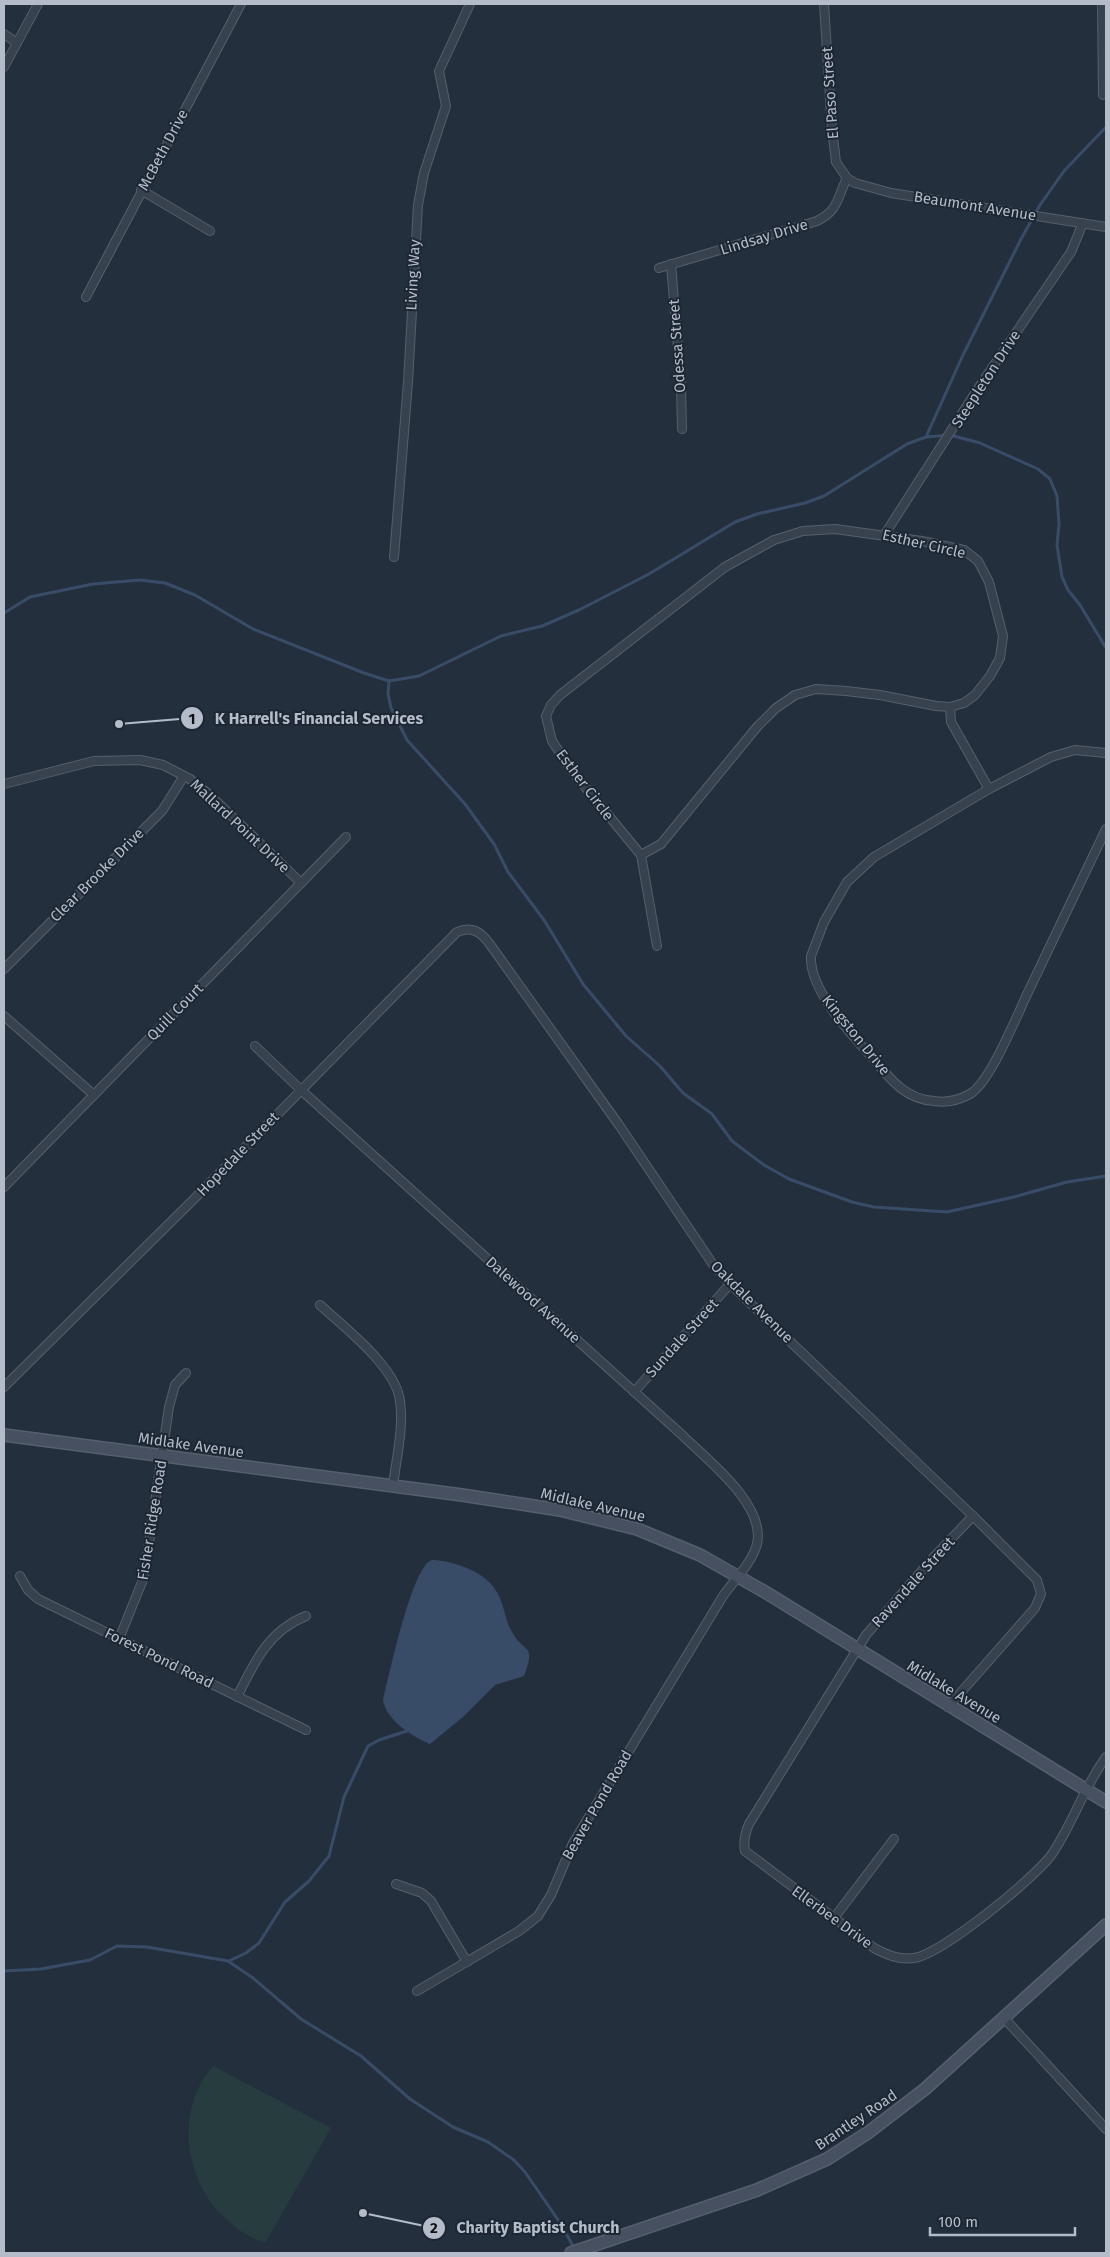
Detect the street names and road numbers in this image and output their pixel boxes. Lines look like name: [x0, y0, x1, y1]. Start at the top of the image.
street label: El Paso Street: [818, 46, 842, 140]
street label: McBeth Drive: [134, 106, 192, 194]
street label: Beaumont Avenue: [913, 187, 1037, 225]
street label: Lindsay Drive: [718, 215, 810, 259]
street label: Living Way: [402, 238, 424, 311]
street label: Odessa Street: [665, 298, 689, 394]
street label: Steepleton Drive: [948, 327, 1024, 431]
street label: Esther Circle: [881, 526, 967, 562]
street label: Esther Circle: [552, 746, 618, 824]
street label: Mallard Point Drive: [187, 775, 293, 877]
street label: Clear Brooke Drive: [46, 824, 148, 926]
street label: Quill Court: [143, 979, 207, 1044]
street label: Kingston Drive: [818, 991, 894, 1079]
street label: Hopedale Street: [193, 1108, 283, 1200]
street label: Dalewood Avenue: [482, 1253, 584, 1347]
street label: Oakdale Avenue: [707, 1257, 797, 1347]
street label: Sundale Street: [642, 1294, 722, 1381]
street label: Midlake Avenue: [137, 1429, 245, 1461]
street label: Fisher Ridge Road: [134, 1459, 170, 1581]
street label: Midlake Avenue: [539, 1484, 647, 1526]
street label: Ravendale Street: [868, 1533, 959, 1631]
street label: Forest Pond Road: [102, 1624, 216, 1692]
street label: Midlake Avenue: [904, 1657, 1004, 1727]
street label: Beaver Pond Road: [558, 1747, 636, 1863]
street label: Ellerbee Drive: [788, 1882, 876, 1952]
street label: Brantley Road: [812, 2086, 900, 2154]

